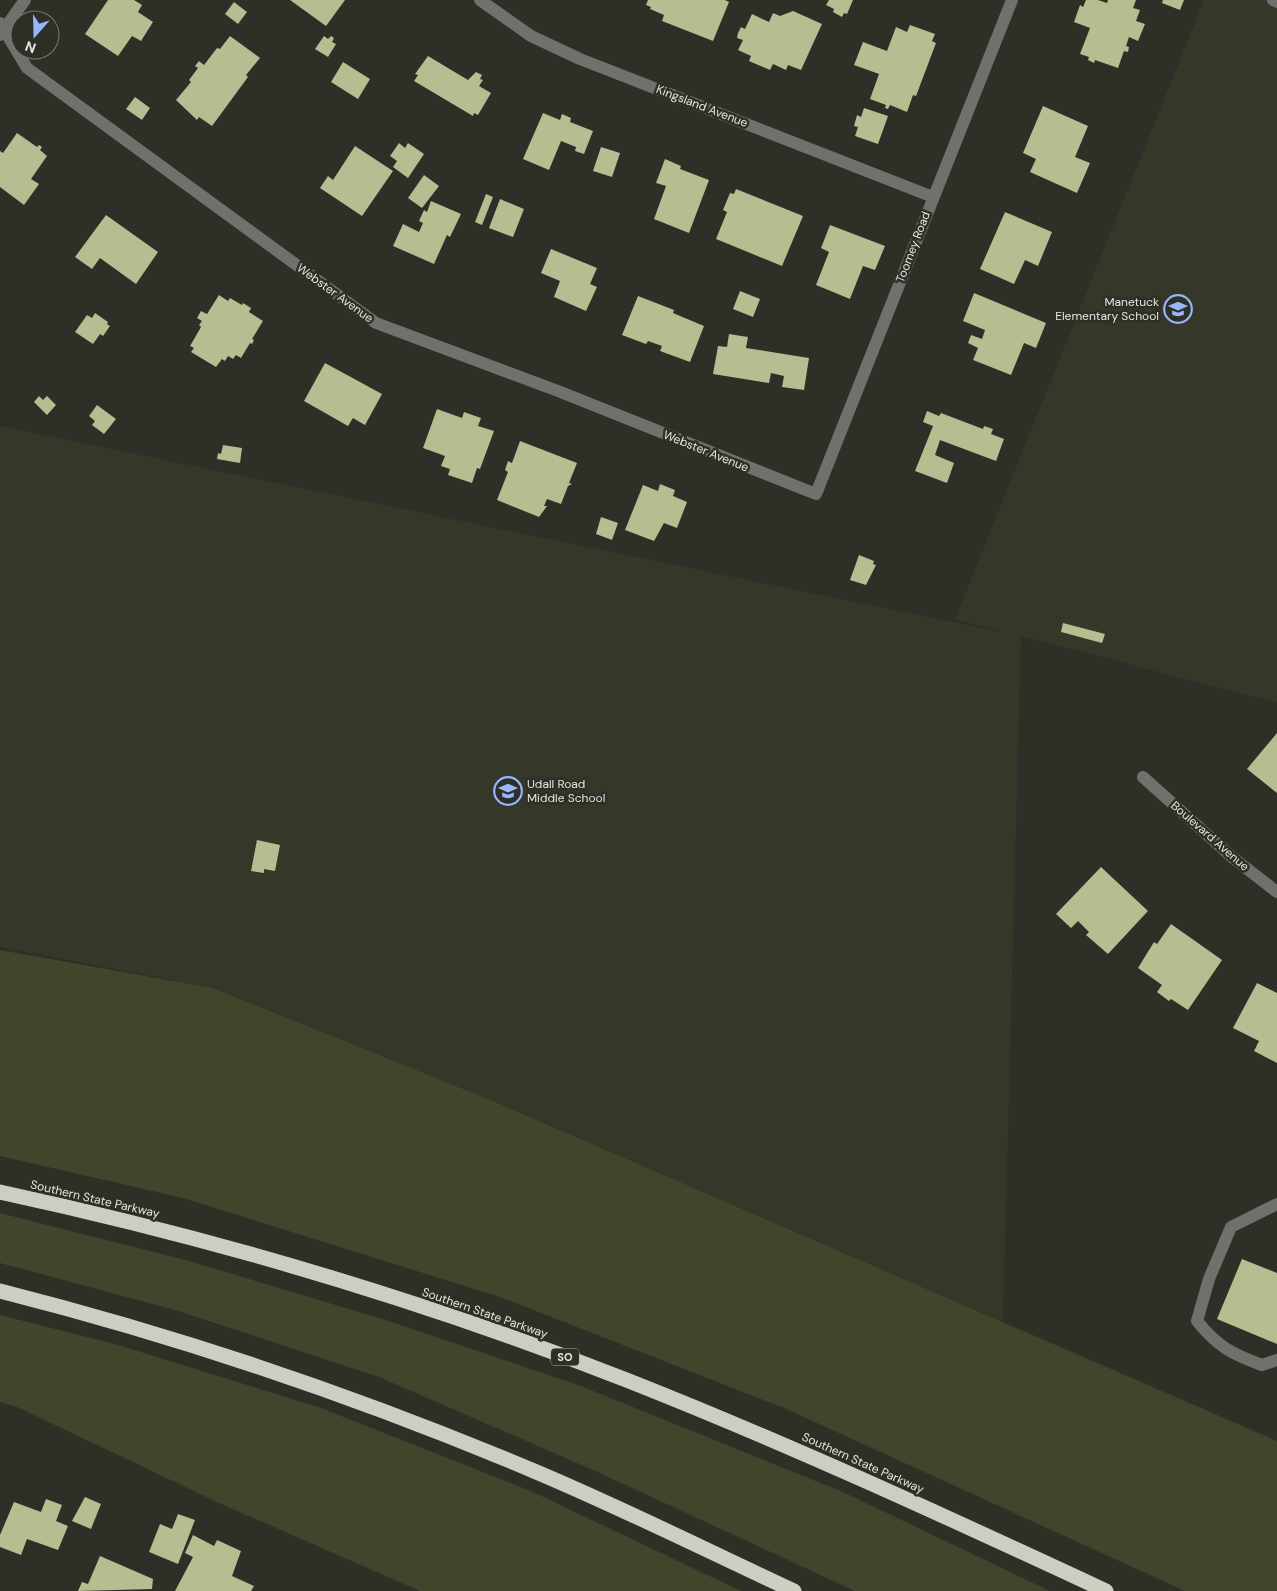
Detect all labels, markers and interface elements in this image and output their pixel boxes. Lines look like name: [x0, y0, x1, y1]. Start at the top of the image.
north arrow: [10, 10, 60, 60]
text: N: [23, 37, 38, 57]
street label: Kingsland Avenue: [654, 81, 750, 131]
street label: Toomey Road: [892, 209, 934, 285]
street label: Webster Avenue: [294, 260, 377, 326]
place label: Manetuck Elementary School: [1055, 294, 1159, 324]
school or university icon: Manetuck Elementary School: [1163, 294, 1193, 324]
street label: Webster Avenue: [661, 427, 751, 476]
school or university icon: Udall Road Middle School: [493, 776, 523, 806]
place label: Udall Road Middle School: [527, 776, 605, 806]
street label: Boulevard Avenue: [1167, 798, 1253, 875]
street label: Southern State Parkway: [29, 1176, 161, 1222]
street label: Southern State Parkway: [420, 1284, 550, 1342]
road number: SO: [551, 1348, 579, 1365]
street label: Southern State Parkway: [799, 1429, 927, 1497]

